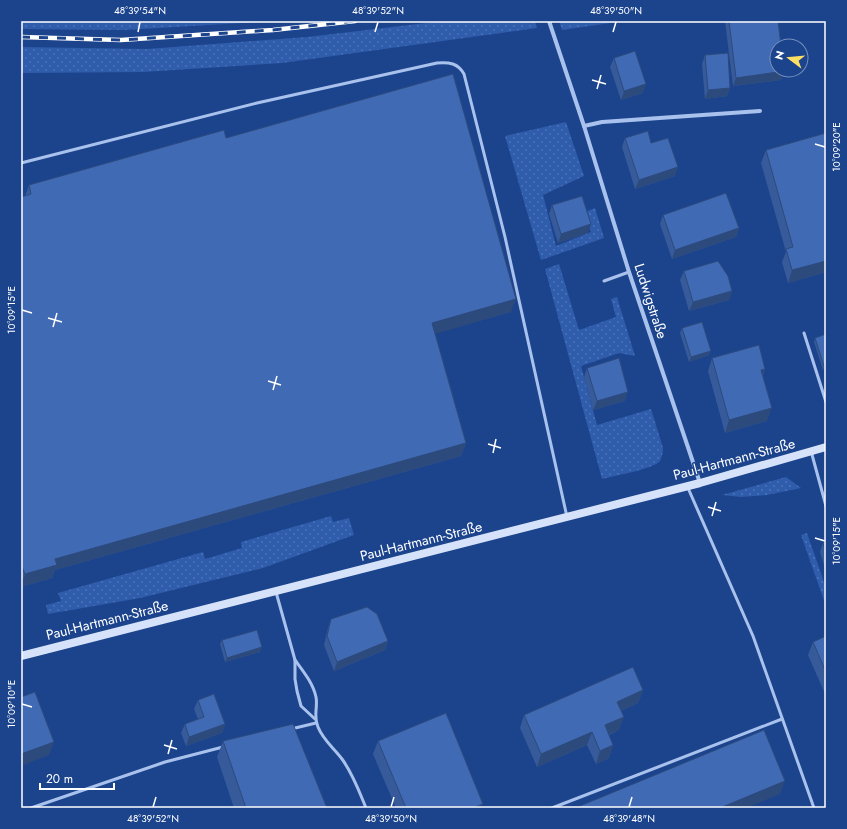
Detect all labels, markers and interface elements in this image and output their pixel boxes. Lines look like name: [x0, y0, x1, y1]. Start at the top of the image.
text: 48°39'54"N: [114, 3, 166, 18]
text: 48°39'52"N: [352, 3, 404, 18]
text: 48°39'50"N: [590, 3, 642, 18]
north arrow: [769, 38, 809, 78]
text: N: [770, 49, 788, 62]
text: 10°09'20"E: [829, 122, 844, 172]
street label: Ludwigstraße: [629, 261, 673, 341]
text: 10°09'15"E: [4, 286, 19, 334]
street label: Paul-Hartmann-Straße: [671, 433, 797, 485]
street label: Paul-Hartmann-Straße: [358, 516, 484, 566]
text: 10°09'15"E: [829, 517, 844, 565]
street label: Paul-Hartmann-Straße: [44, 595, 170, 645]
text: 10°09'10"E: [4, 680, 19, 728]
scale bar: [40, 765, 114, 791]
text: 20 m: [46, 770, 73, 788]
text: 48°39'52"N: [127, 811, 179, 826]
text: 48°39'50"N: [365, 811, 417, 826]
text: 48°39'48"N: [603, 811, 655, 826]

